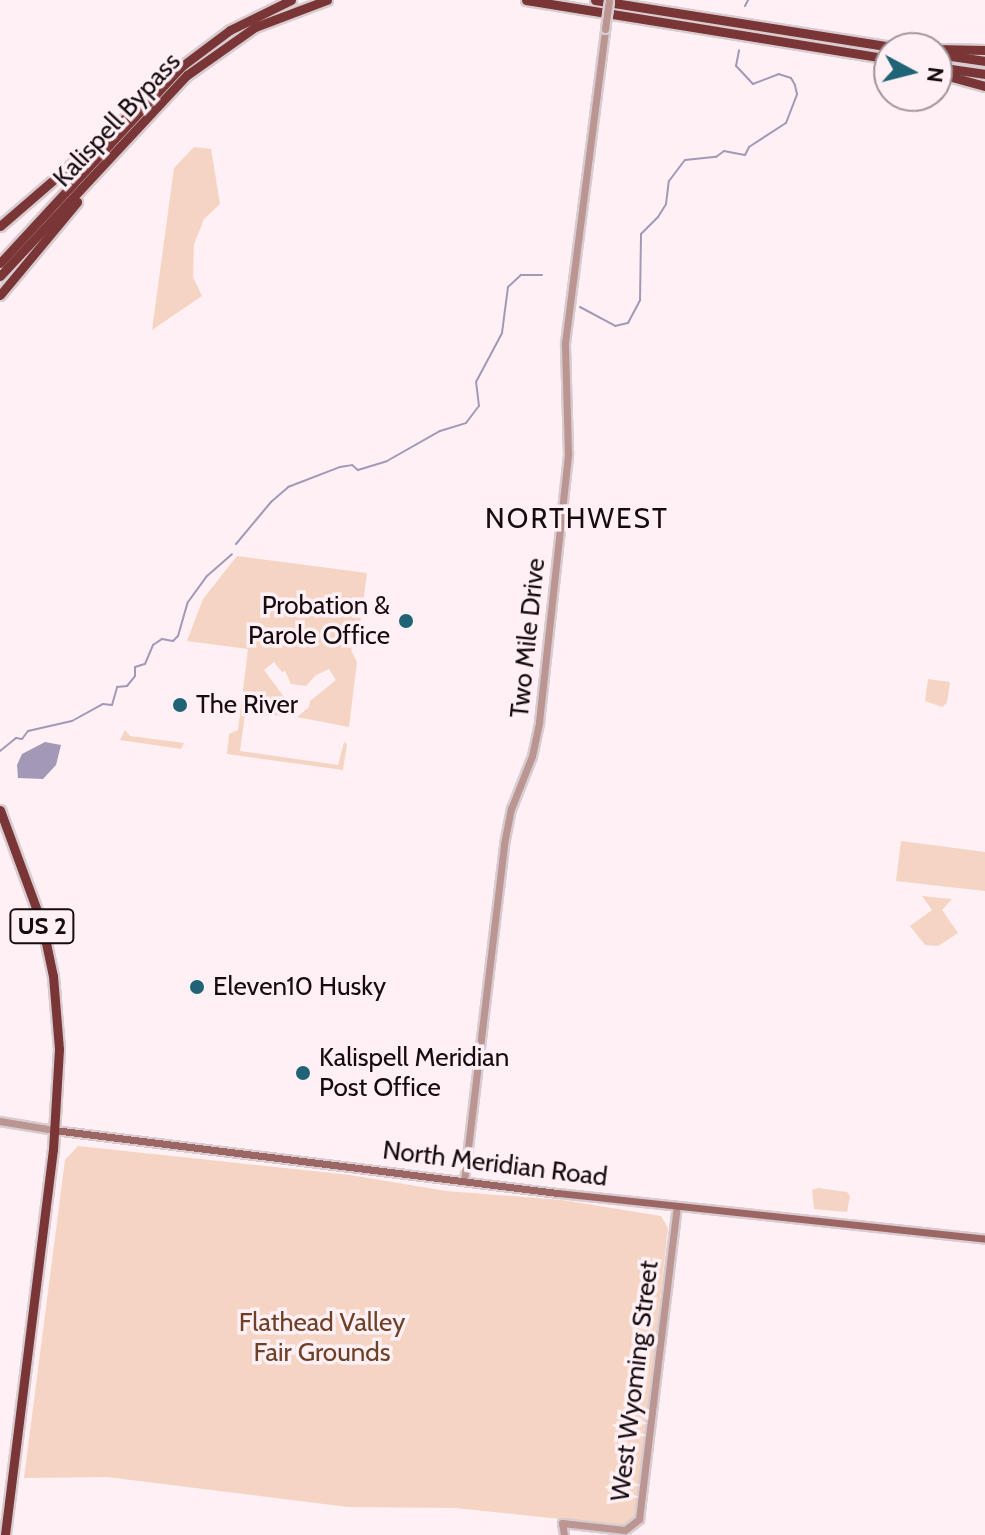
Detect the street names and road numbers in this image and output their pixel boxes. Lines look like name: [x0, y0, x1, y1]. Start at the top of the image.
street label: Kalispell Bypass: [47, 46, 187, 194]
street label: Two Mile Drive: [504, 556, 552, 720]
road number: US 2: [8, 906, 76, 946]
street label: North Meridian Road: [381, 1135, 609, 1193]
street label: West Wyoming Street: [605, 1259, 665, 1503]

